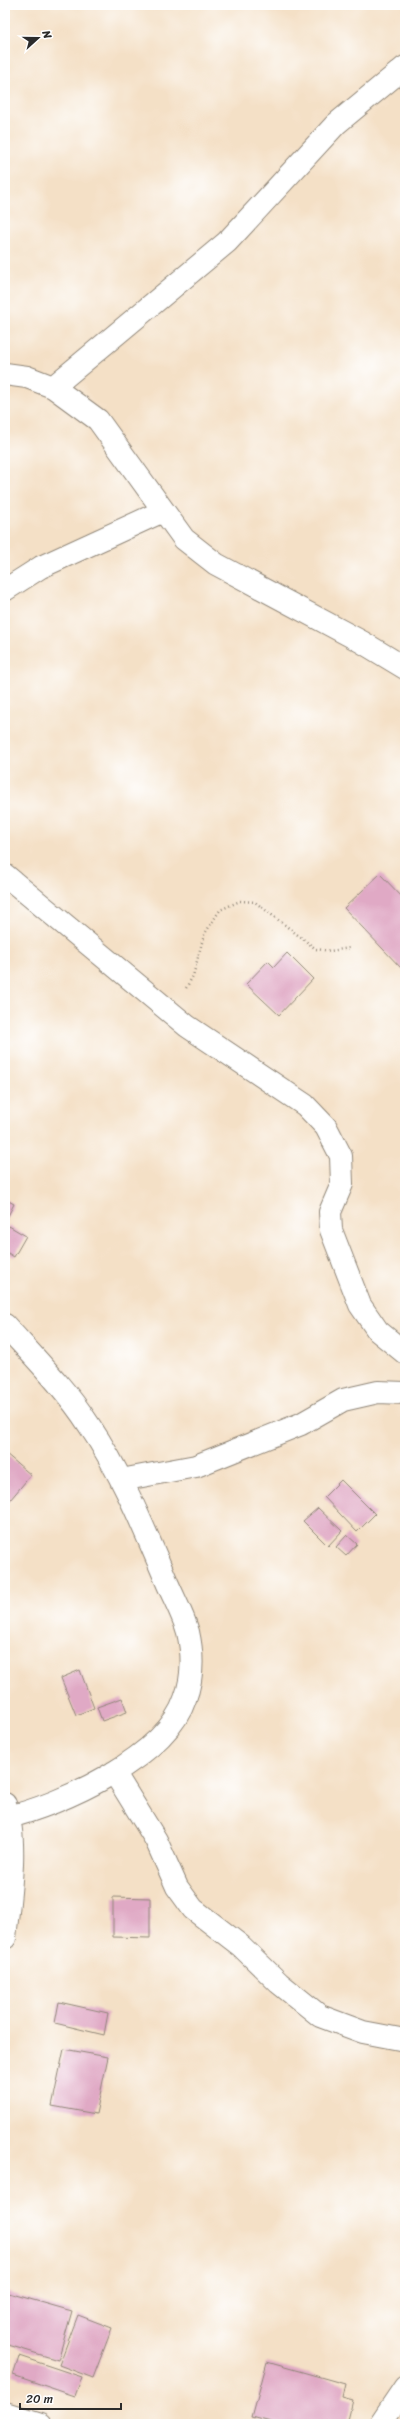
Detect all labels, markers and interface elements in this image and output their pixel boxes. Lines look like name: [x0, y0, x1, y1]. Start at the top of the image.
north arrow: [18, 18, 58, 58]
text: N: [36, 27, 57, 42]
scale bar: [20, 2385, 121, 2411]
text: 20 m: [26, 2388, 53, 2410]

